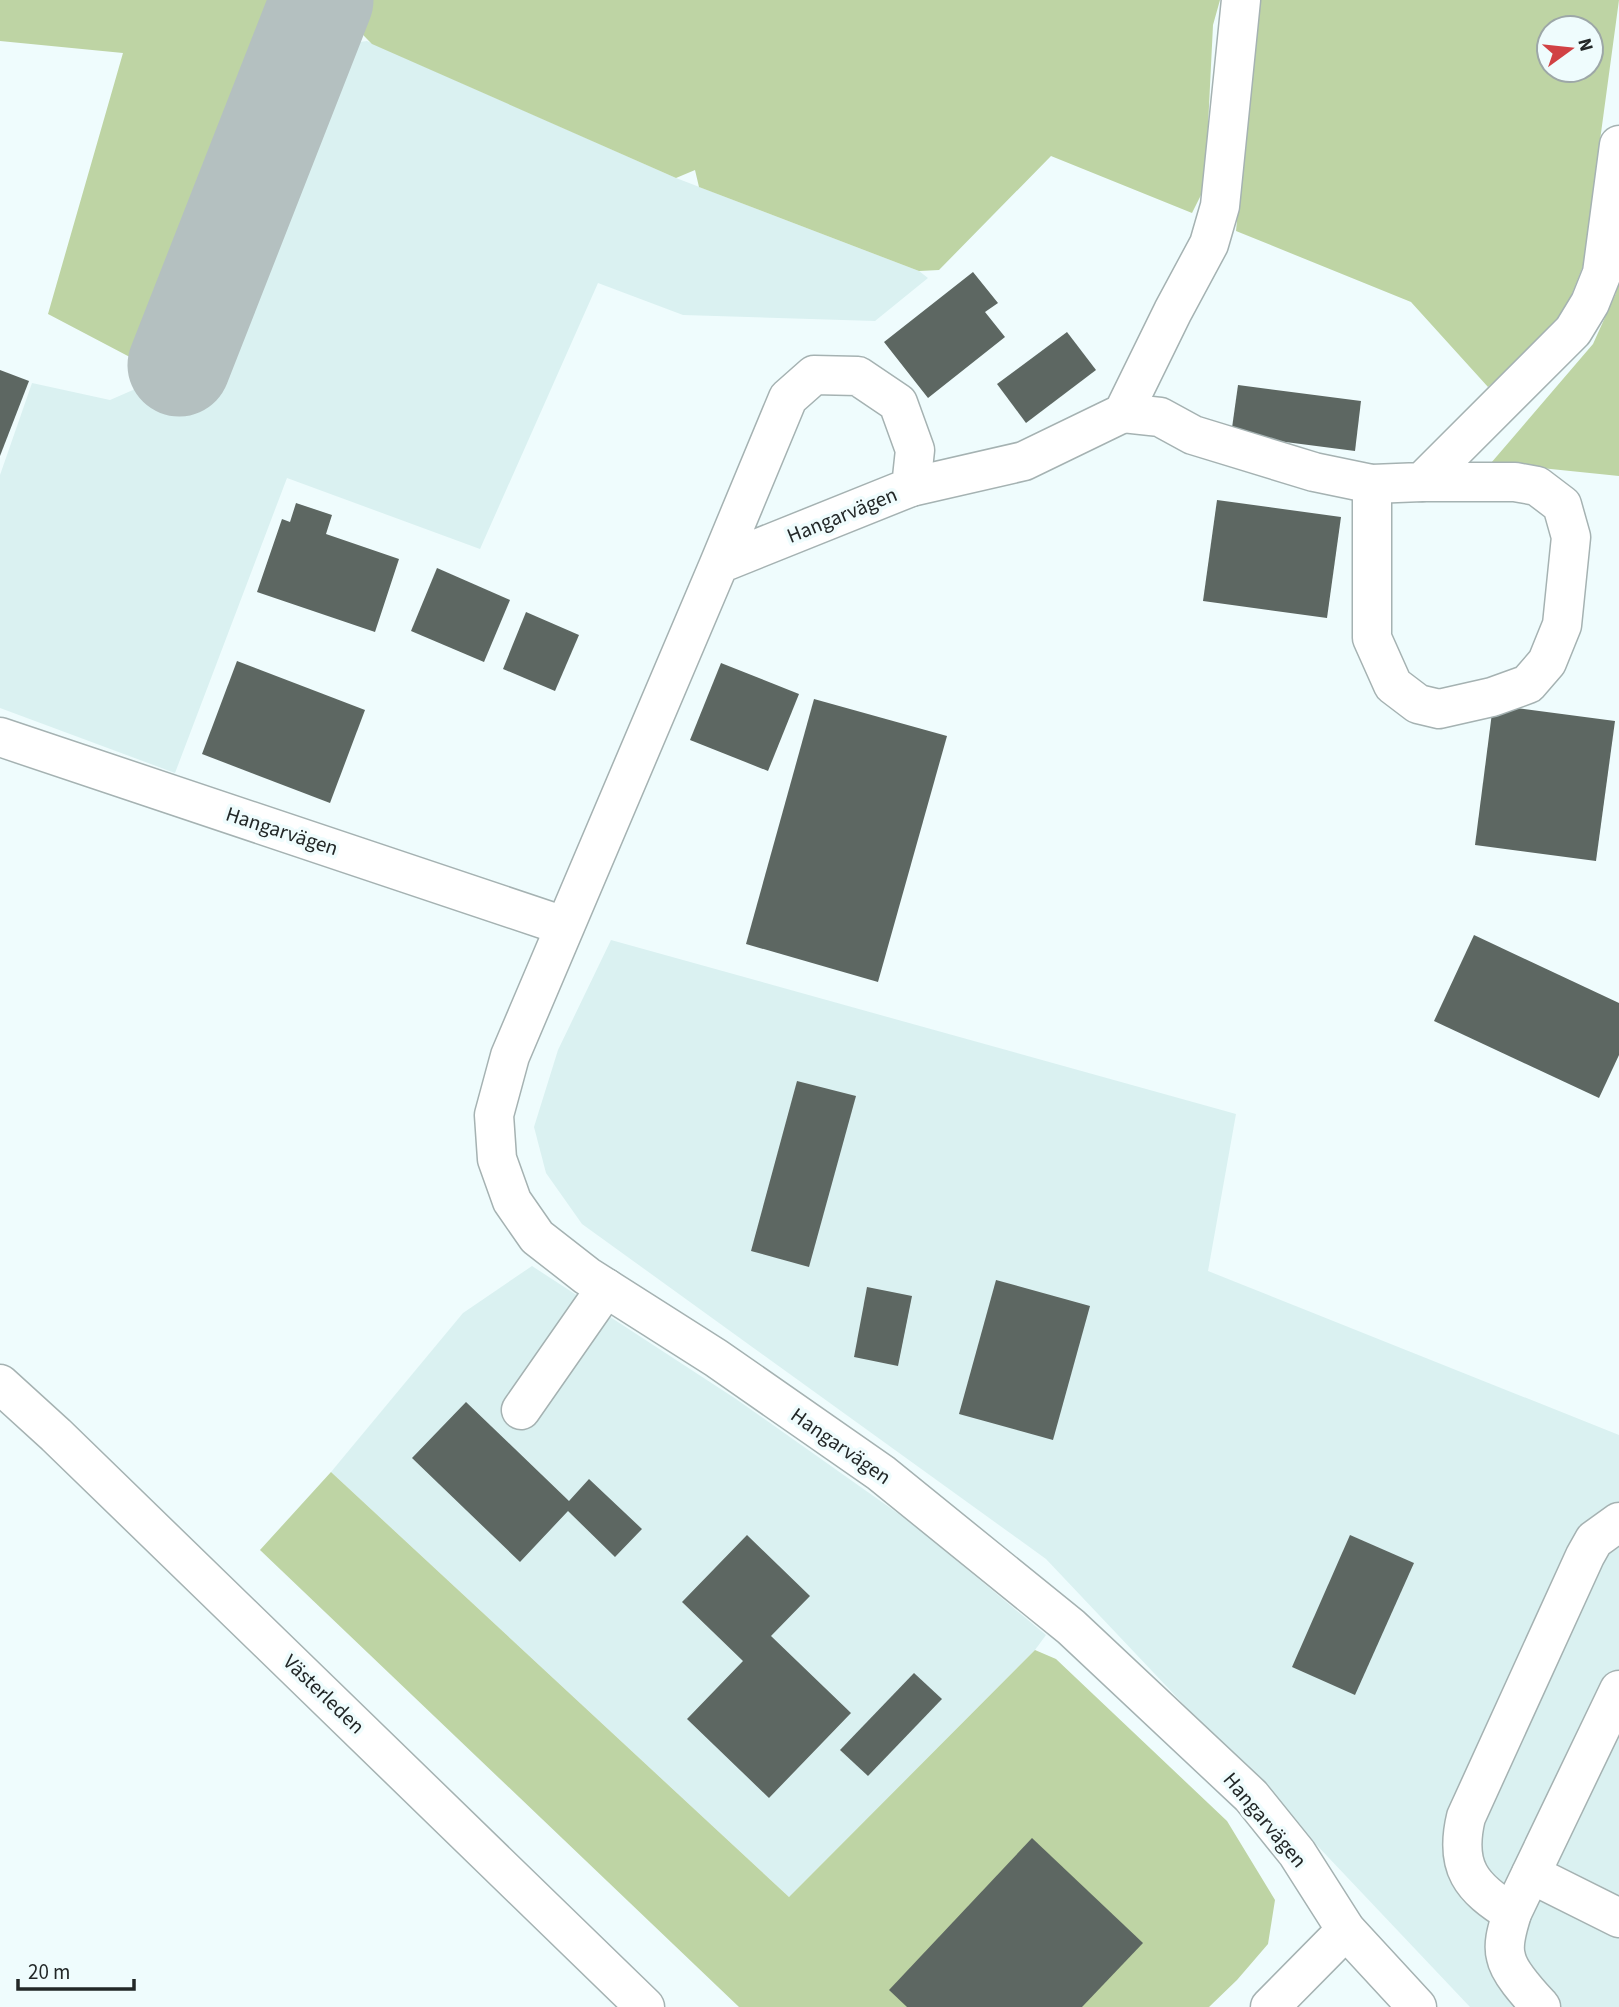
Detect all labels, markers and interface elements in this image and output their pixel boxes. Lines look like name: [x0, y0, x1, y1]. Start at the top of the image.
north arrow: [1535, 14, 1605, 84]
text: N: [1570, 35, 1600, 55]
street label: Hangarvägen: [782, 479, 902, 551]
street label: Hangarvägen: [222, 799, 342, 863]
street label: Hangarvägen: [785, 1400, 897, 1492]
street label: Västerleden: [276, 1647, 372, 1741]
street label: Hangarvägen: [1216, 1766, 1314, 1874]
scale bar: [18, 1948, 133, 1992]
text: 20 m: [28, 1957, 70, 1987]

